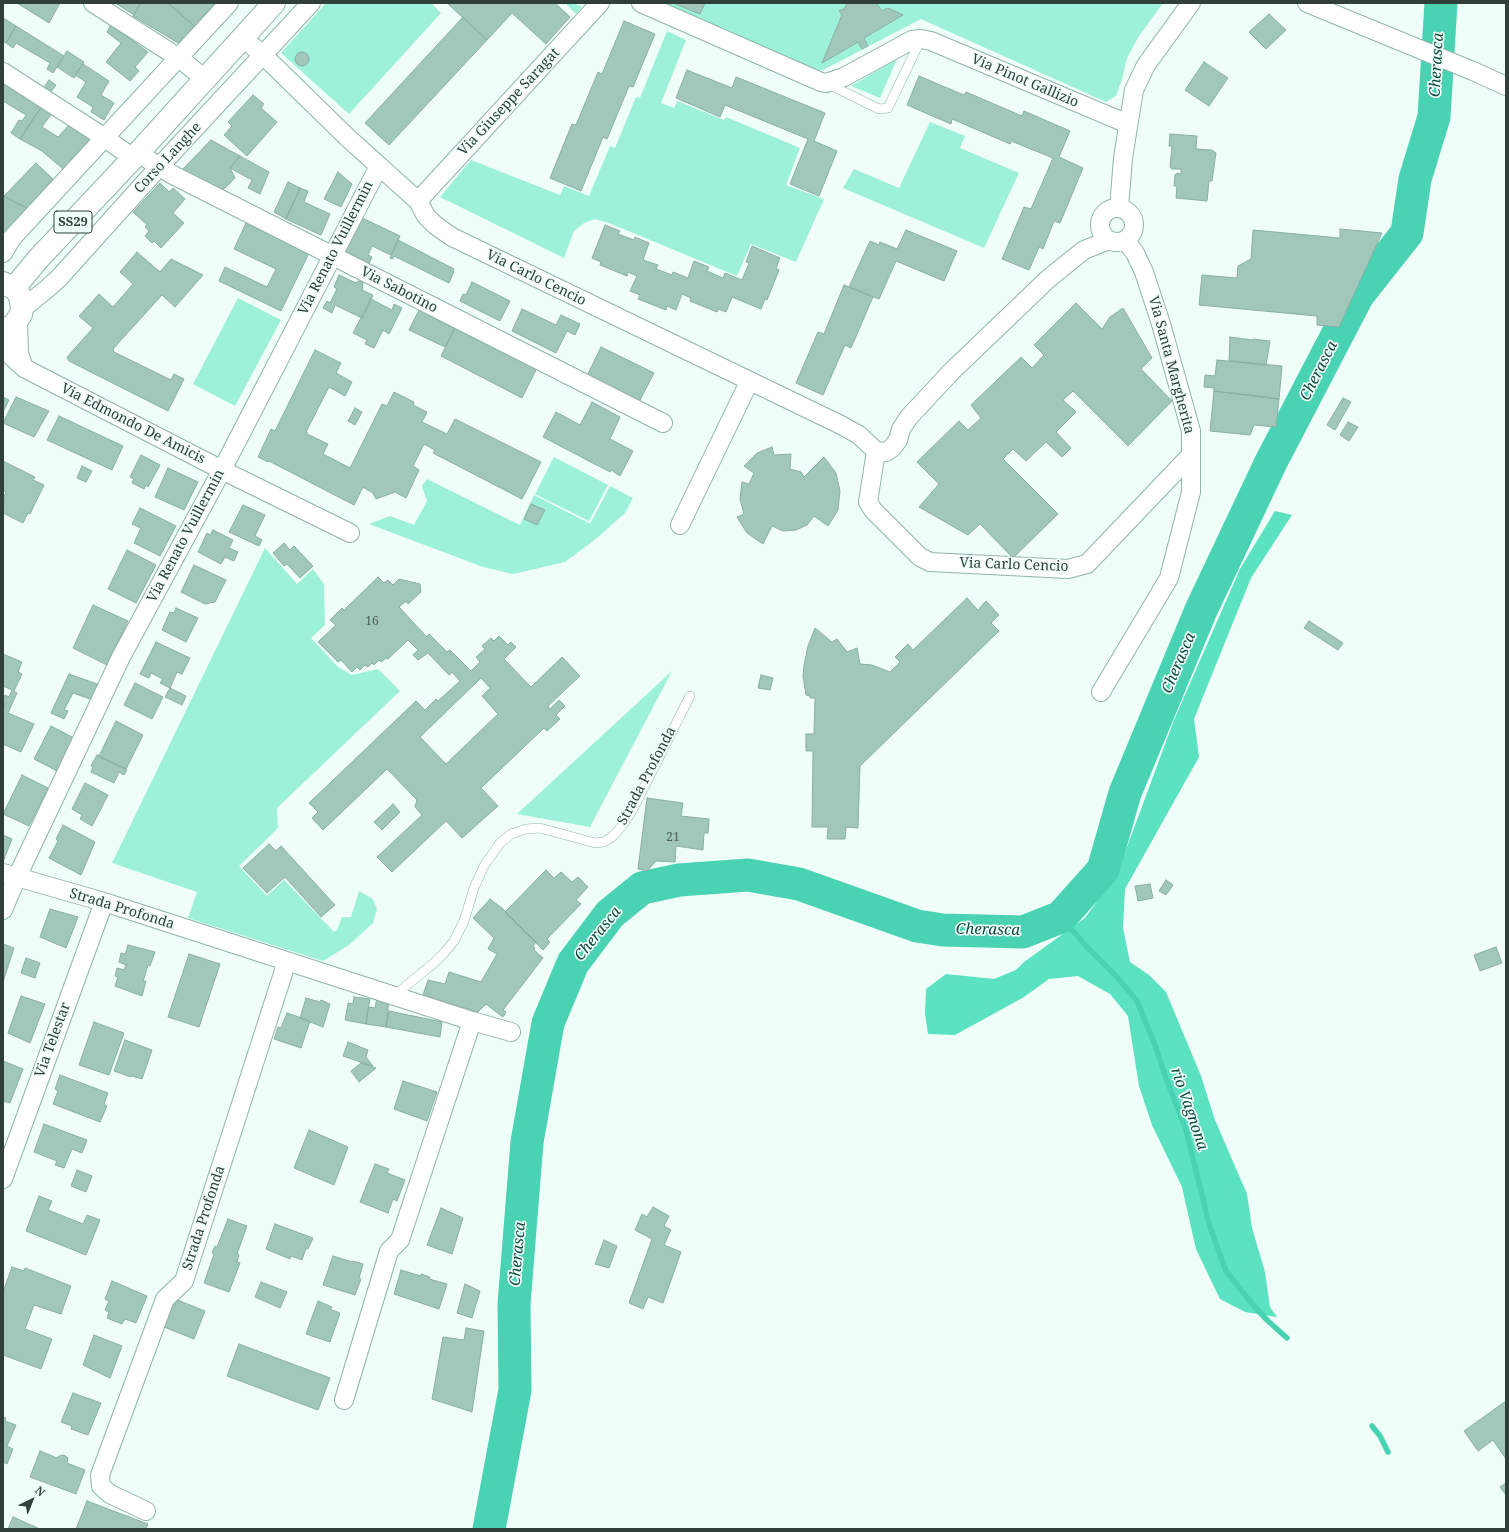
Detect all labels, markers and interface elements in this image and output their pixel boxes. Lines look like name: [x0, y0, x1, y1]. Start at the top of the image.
water label: Cherasca: [1426, 33, 1448, 97]
street label: Via Giuseppe Saragat: [455, 45, 563, 159]
street label: Via Pinot Gallizio: [969, 51, 1081, 111]
street label: Corso Langhe: [131, 119, 205, 197]
street label: Via Renato Vuillermin: [295, 178, 377, 318]
road number: SS29: [54, 211, 92, 233]
street label: Via Carlo Cencio: [483, 247, 589, 309]
street label: Via Sabotino: [358, 263, 440, 317]
street label: Via Santa Margherita: [1145, 294, 1197, 436]
water label: Cherasca: [1296, 338, 1342, 404]
street label: Via Edmondo De Amicis: [58, 380, 208, 468]
street label: Via Renato Vuillermin: [144, 467, 228, 605]
street label: Via Carlo Cencio: [959, 555, 1069, 575]
house number: 16: [365, 615, 379, 629]
water label: Cherasca: [1158, 630, 1200, 696]
street label: Strada Profonda: [614, 724, 680, 828]
house number: 21: [666, 831, 680, 845]
street label: Strada Profonda: [68, 885, 176, 933]
water label: Cherasca: [571, 903, 625, 965]
water label: Cherasca: [956, 920, 1020, 940]
street label: Via Telestar: [32, 1000, 74, 1080]
water label: rio Vagnona: [1167, 1066, 1211, 1152]
street label: Strada Profonda: [179, 1164, 229, 1272]
water label: Cherasca: [506, 1221, 530, 1287]
north arrow: [12, 1480, 52, 1520]
text: N: [32, 1482, 49, 1499]

